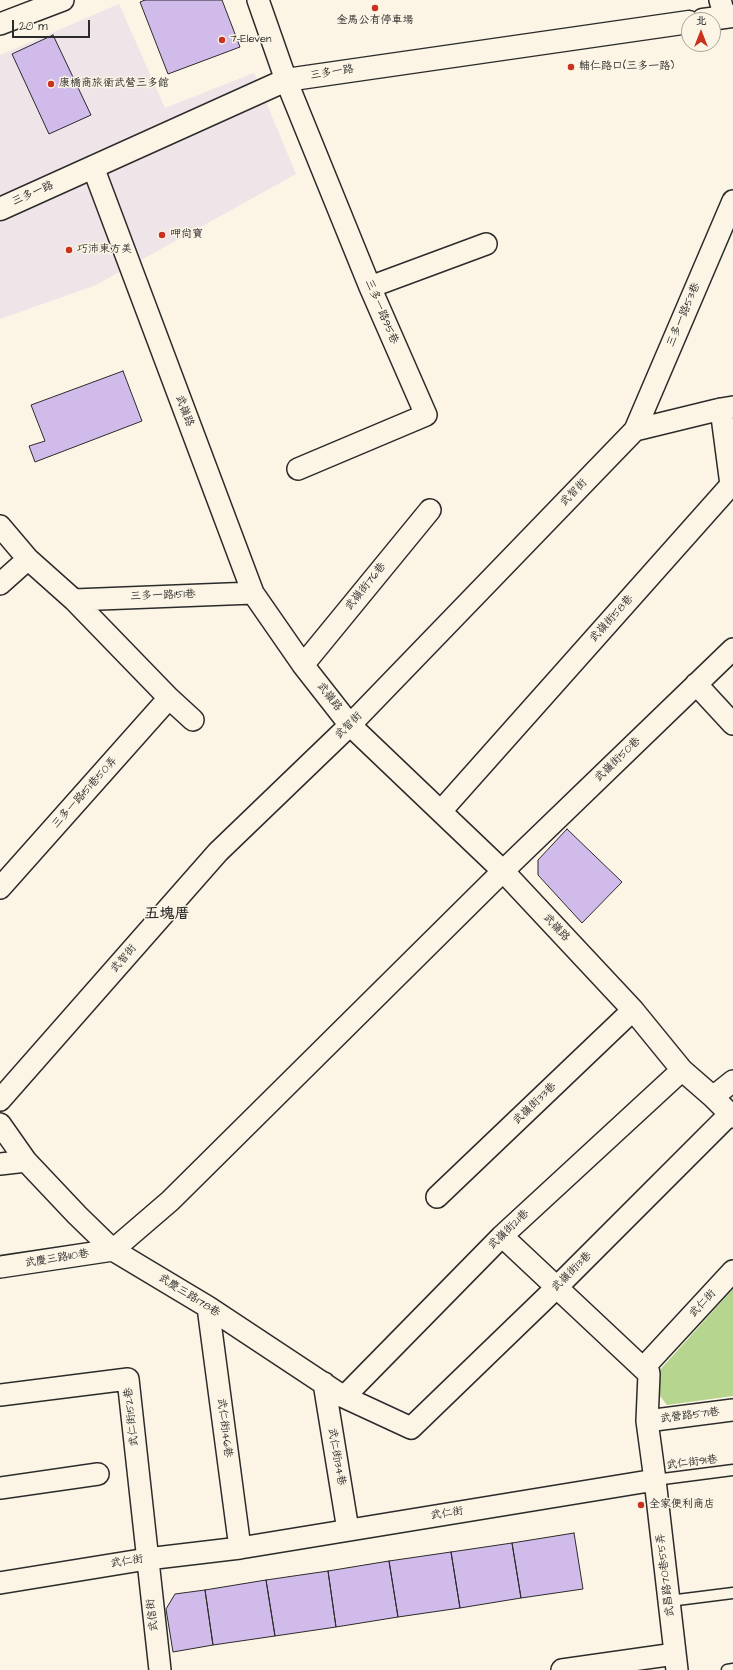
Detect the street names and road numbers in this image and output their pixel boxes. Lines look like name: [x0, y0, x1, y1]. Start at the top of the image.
street label: 三多一路: [309, 63, 355, 83]
street label: 三多一路: [10, 179, 56, 209]
street label: 三多一路95巷: [361, 278, 401, 346]
street label: 三多一路53巷: [665, 281, 703, 349]
street label: 武嶺路: [172, 393, 196, 429]
street label: 武智街: [558, 477, 590, 509]
street label: 武嶺街76巷: [343, 560, 389, 614]
street label: 三多一路151巷: [130, 588, 196, 604]
street label: 武嶺街58巷: [587, 593, 637, 645]
street label: 武嶺路: [314, 680, 344, 714]
street label: 武智街: [333, 710, 365, 742]
street label: 武嶺街50巷: [592, 735, 644, 785]
street label: 三多一路151巷50弄: [50, 755, 120, 831]
street label: 武嶺路: [540, 911, 572, 945]
street label: 武智街: [108, 942, 140, 976]
street label: 武嶺街33巷: [511, 1080, 559, 1128]
street label: 武嶺街21巷: [486, 1207, 532, 1253]
street label: 武慶三路110巷: [24, 1247, 90, 1271]
street label: 武嶺街13巷: [549, 1249, 595, 1295]
street label: 武慶三路178巷: [156, 1272, 222, 1320]
street label: 武仁街: [687, 1287, 719, 1321]
street label: 武仁街152巷: [122, 1387, 142, 1447]
street label: 武仁街146巷: [214, 1398, 234, 1458]
street label: 武營路571巷: [659, 1406, 721, 1426]
street label: 武仁街134巷: [324, 1427, 348, 1487]
street label: 武仁街91巷: [666, 1453, 718, 1473]
street label: 武仁街: [430, 1505, 464, 1523]
street label: 武昌路70巷55弄: [654, 1532, 678, 1618]
street label: 武仁街: [110, 1553, 144, 1571]
street label: 武信街: [144, 1598, 162, 1632]

